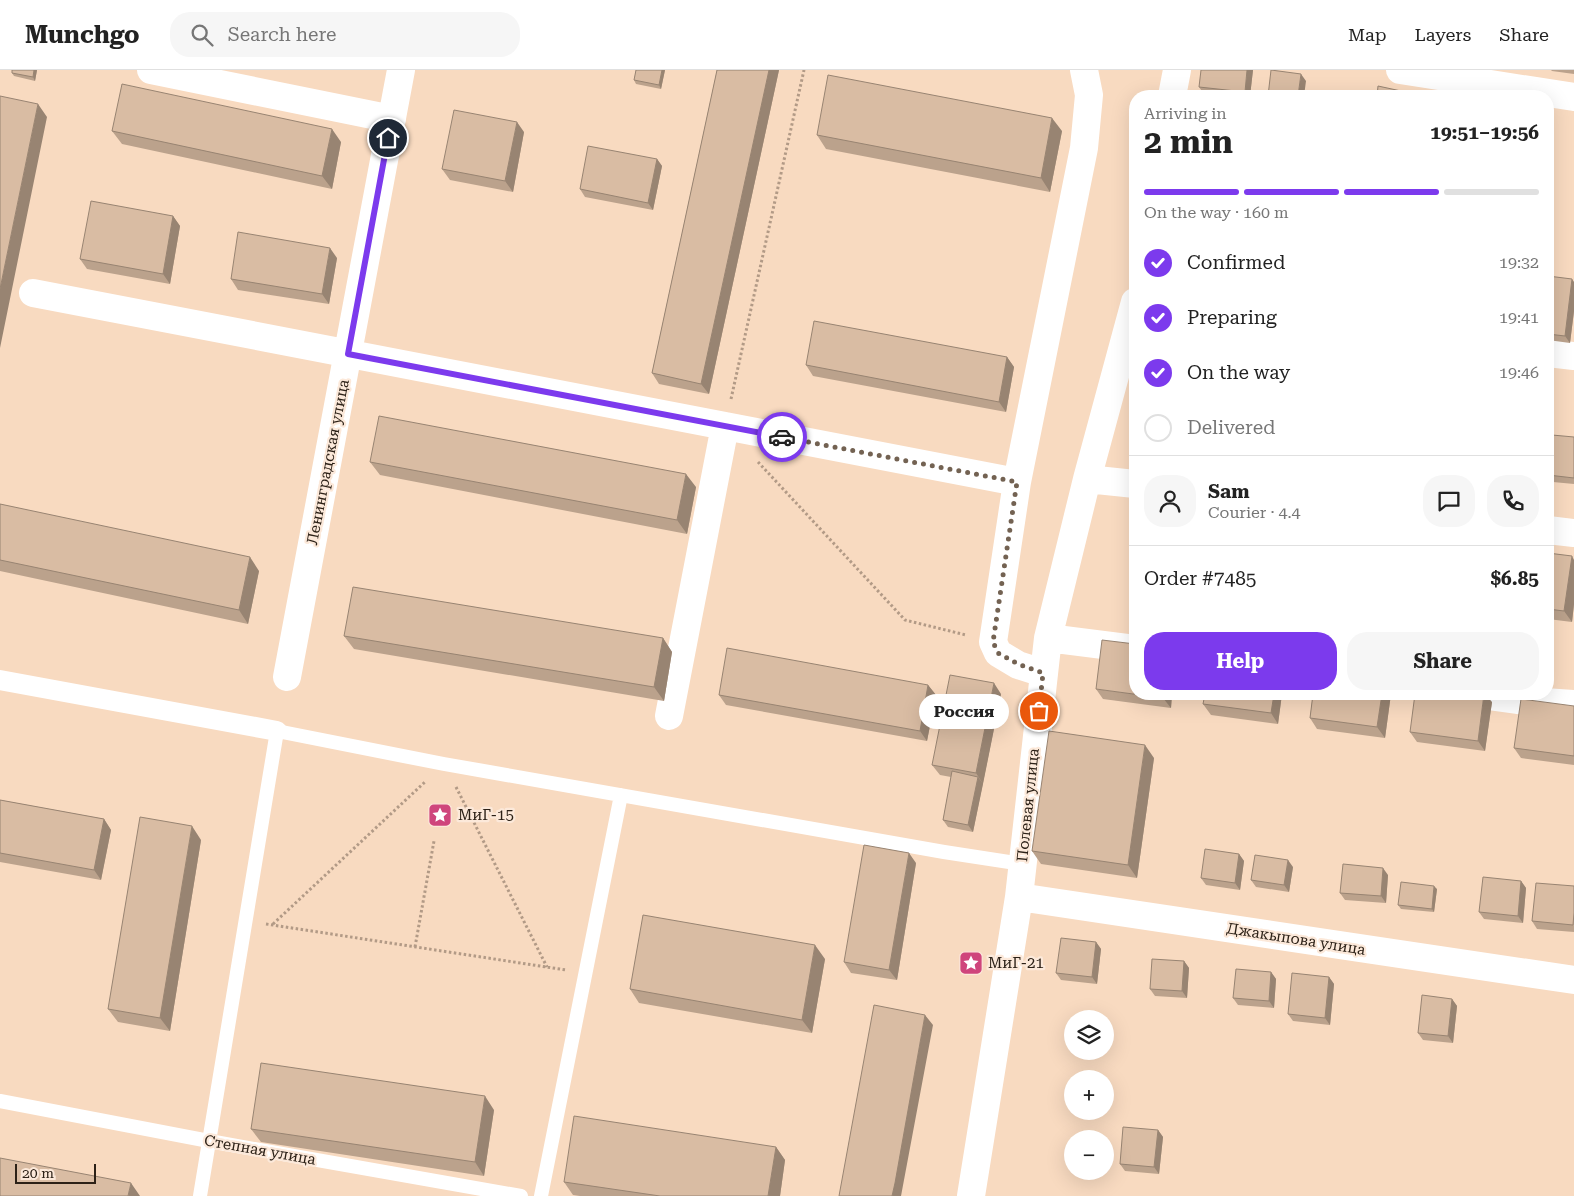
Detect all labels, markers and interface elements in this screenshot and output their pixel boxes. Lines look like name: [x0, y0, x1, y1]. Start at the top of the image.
search box: [170, 12, 520, 57]
text: Munchgo: [25, 21, 140, 49]
icon: search: [188, 21, 216, 49]
text: Search here: [228, 23, 336, 46]
text: Map: [1348, 24, 1387, 45]
text: Layers: [1415, 24, 1471, 45]
text: Share: [1499, 24, 1549, 45]
text: Arriving in: [1144, 104, 1227, 123]
pin: [367, 117, 409, 159]
text: 19:51–19:56: [1430, 121, 1539, 144]
text: 2 min: [1144, 123, 1233, 161]
icon: home: [374, 124, 402, 152]
text: On the way · 160 m: [1144, 203, 1289, 222]
icon: check: [1144, 249, 1172, 277]
text: Confirmed: [1187, 251, 1285, 274]
text: 19:32: [1499, 253, 1539, 272]
icon: check: [1144, 304, 1172, 332]
text: Preparing: [1187, 306, 1277, 329]
text: 19:41: [1499, 308, 1539, 327]
icon: check: [1144, 359, 1172, 387]
text: On the way: [1187, 361, 1290, 384]
text: 19:46: [1499, 363, 1539, 382]
street label: Ленинградская улица: [303, 378, 353, 546]
courier: [757, 412, 807, 462]
text: Delivered: [1187, 416, 1275, 439]
icon: car: [768, 423, 796, 451]
button: person: [1144, 475, 1196, 527]
button: chat: [1423, 475, 1475, 527]
button: phone: [1487, 475, 1539, 527]
text: Sam: [1208, 480, 1250, 503]
text: Courier · 4.4: [1208, 503, 1301, 522]
text: Order #7485: [1144, 567, 1256, 590]
text: $6.85: [1490, 567, 1539, 590]
button: Help: [1144, 632, 1337, 690]
button: Share: [1347, 632, 1539, 690]
pin: [1018, 690, 1060, 732]
callout: Россия: [919, 694, 1009, 728]
icon: bag: [1025, 697, 1053, 725]
text: Россия: [934, 702, 994, 721]
street label: Полевая улица: [1013, 747, 1043, 863]
place icon: МиГ-15: [427, 802, 453, 828]
place label: МиГ-15: [458, 806, 514, 824]
street label: Джакыпова улица: [1225, 919, 1367, 959]
place icon: МиГ-21: [958, 950, 984, 976]
place label: МиГ-21: [988, 954, 1044, 972]
map controls: [1064, 1010, 1114, 1180]
button: layers: [1064, 1010, 1114, 1060]
button: +: [1064, 1070, 1114, 1120]
button: −: [1064, 1130, 1114, 1180]
street label: Степная улица: [203, 1131, 317, 1169]
scale bar: [15, 1161, 96, 1184]
text: 20 m: [22, 1165, 54, 1181]

